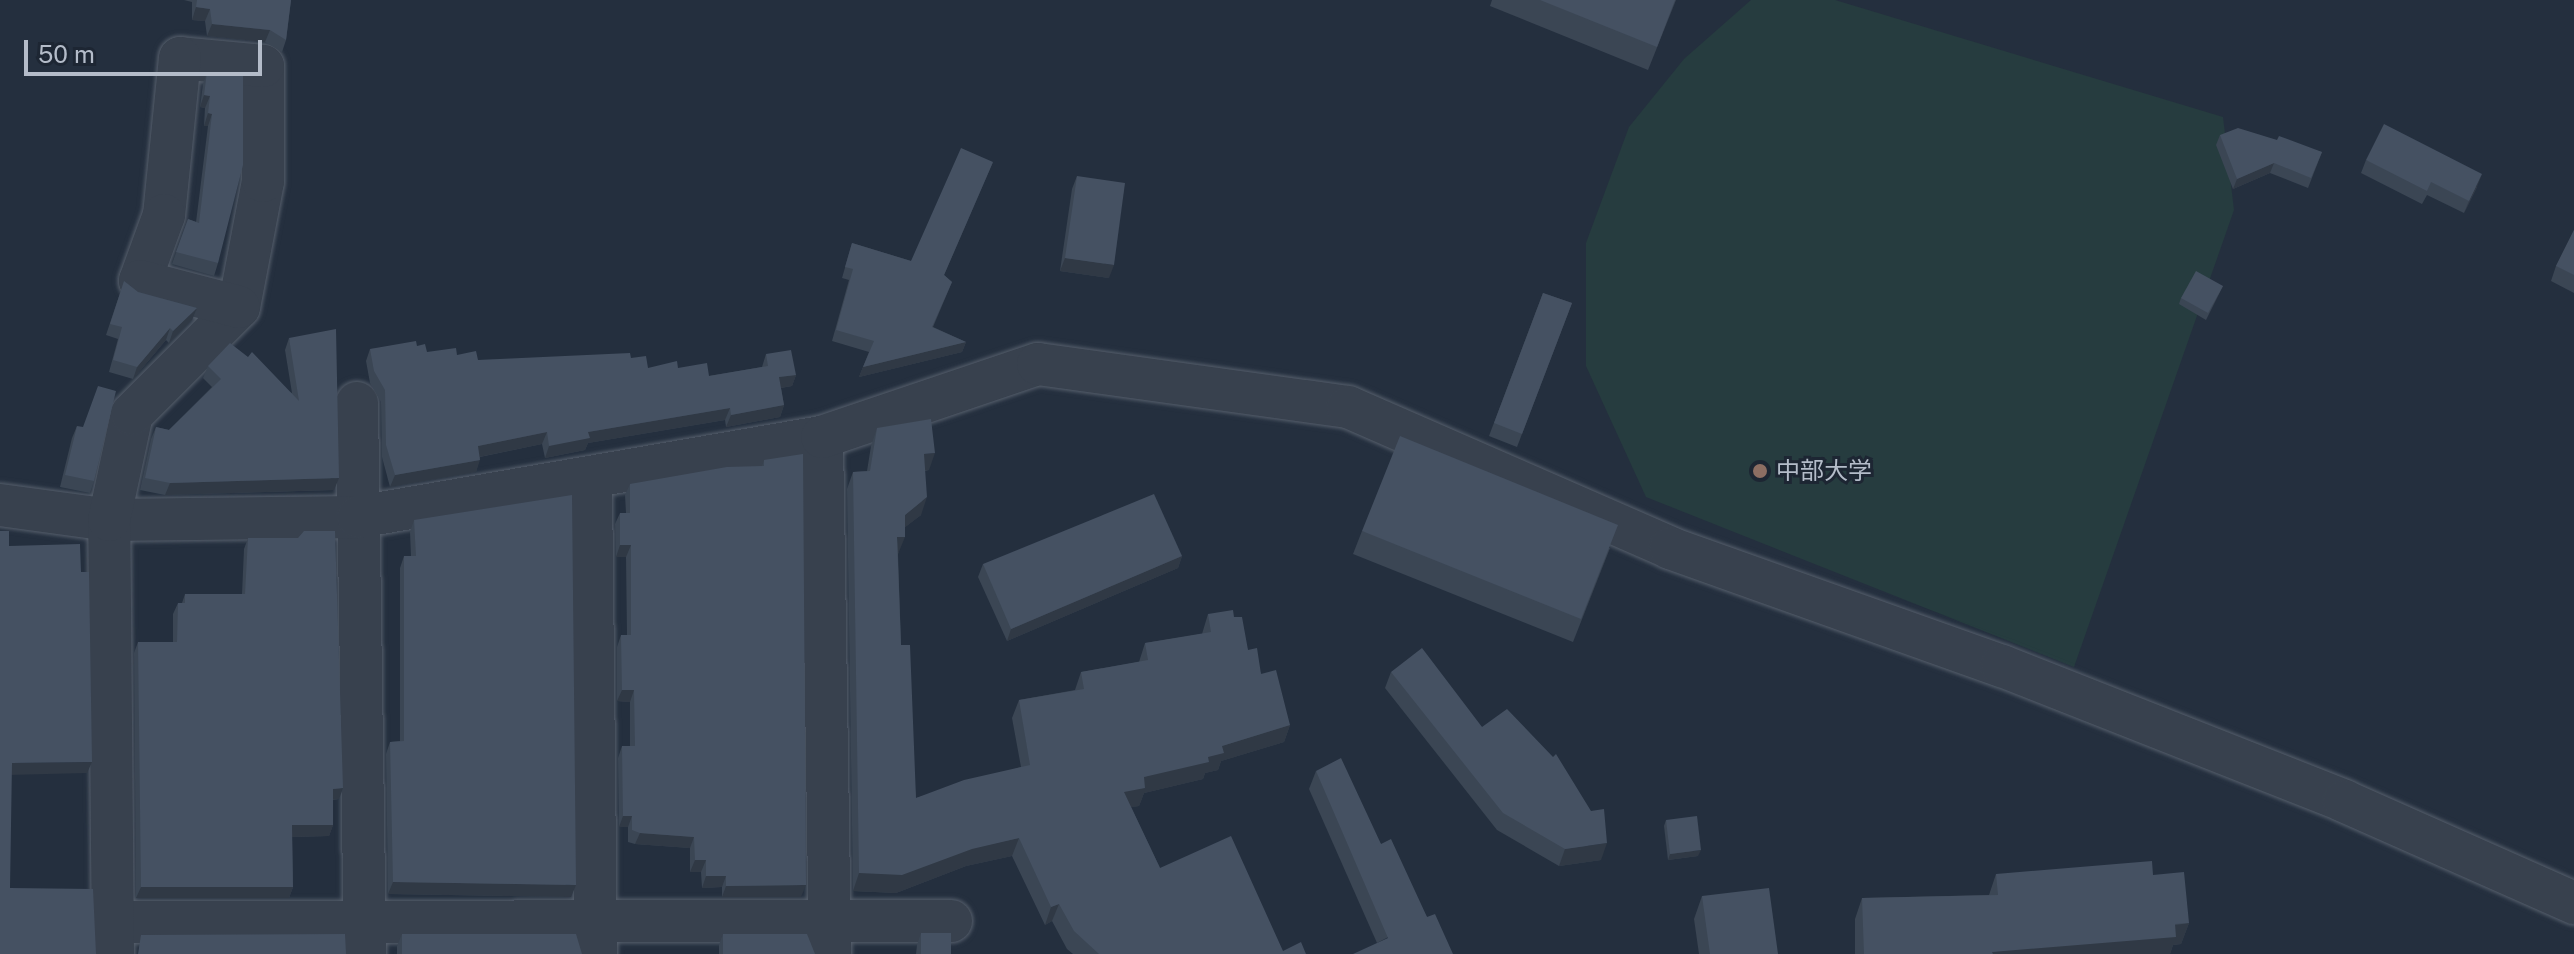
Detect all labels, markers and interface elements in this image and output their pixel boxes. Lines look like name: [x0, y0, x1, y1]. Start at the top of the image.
scale bar: [28, 24, 266, 74]
text: 50 m: [38, 40, 95, 68]
place label: 中部大学: [1776, 457, 1872, 485]
marker: 中部大学: [1751, 462, 1769, 480]

